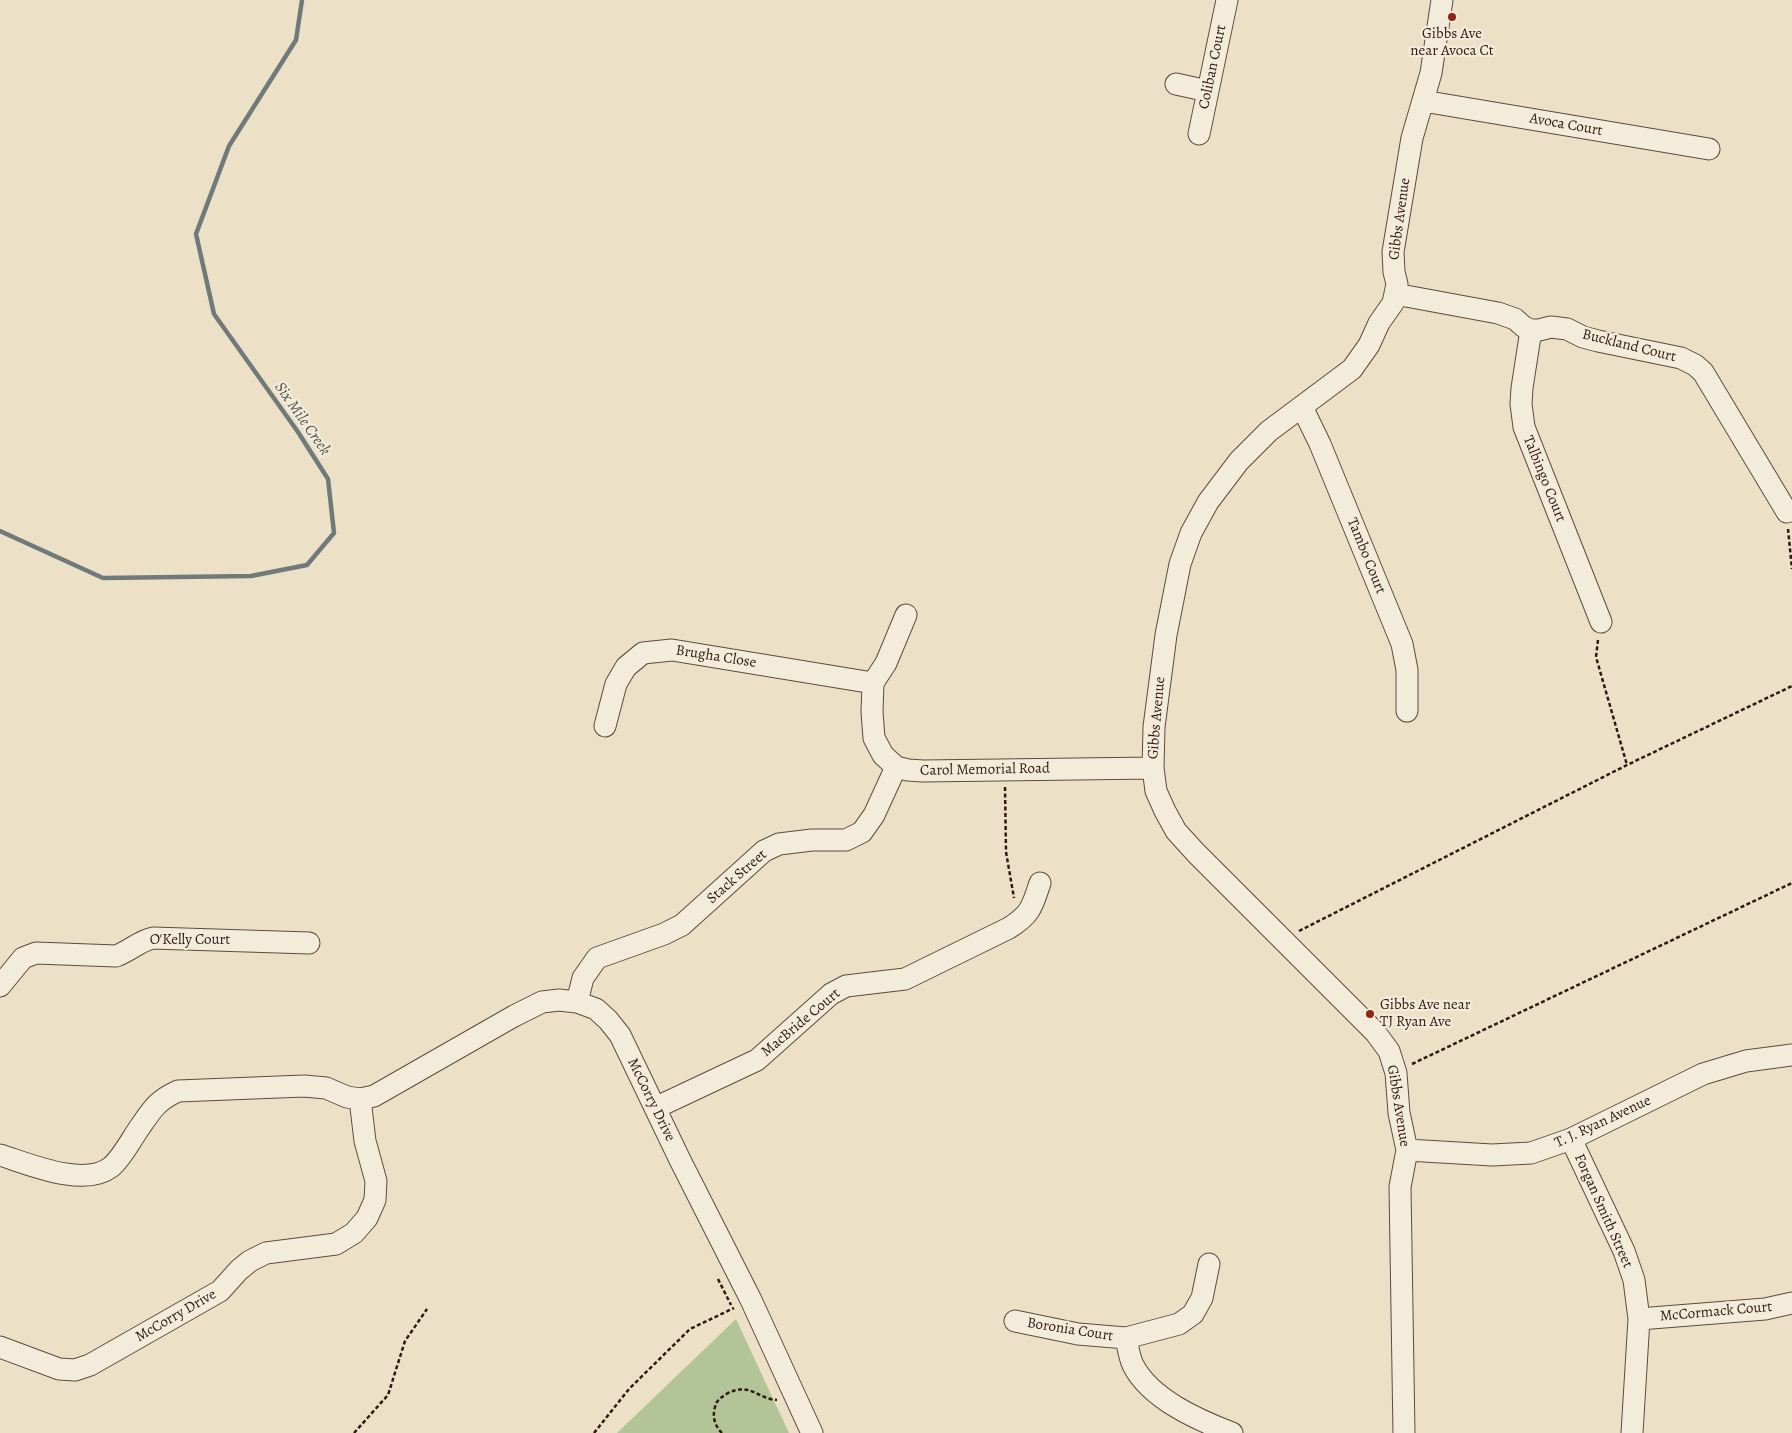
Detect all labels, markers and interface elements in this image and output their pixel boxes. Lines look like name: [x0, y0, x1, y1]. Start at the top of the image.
marker: Gibbs Ave near Avoca Ct: [1446, 11, 1458, 23]
street label: Coliban Court: [1195, 23, 1231, 111]
place label: Gibbs Ave near Avoca Ct: [1410, 25, 1494, 60]
street label: Avoca Court: [1528, 110, 1604, 140]
street label: Gibbs Avenue: [1385, 177, 1415, 261]
street label: Buckland Court: [1580, 326, 1678, 366]
water label: Six Mile Creek: [270, 379, 334, 459]
street label: Talbingo Court: [1519, 433, 1569, 525]
street label: Tambo Court: [1343, 515, 1389, 597]
street label: Brugha Close: [674, 642, 758, 672]
street label: Gibbs Avenue: [1144, 676, 1170, 760]
street label: Carol Memorial Road: [920, 760, 1050, 780]
street label: Stack Street: [703, 846, 771, 908]
street label: O'Kelly Court: [150, 931, 230, 949]
street label: MacBride Court: [758, 985, 844, 1061]
place label: Gibbs Ave near TJ Ryan Ave: [1380, 996, 1470, 1031]
marker: Gibbs Ave near TJ Ryan Ave: [1364, 1008, 1376, 1020]
street label: McCorry Drive: [623, 1055, 679, 1145]
street label: Gibbs Avenue: [1383, 1064, 1413, 1148]
street label: T. J. Ryan Avenue: [1552, 1092, 1654, 1152]
street label: Forgan Smith Street: [1570, 1151, 1636, 1271]
street label: McCorry Drive: [132, 1286, 220, 1346]
street label: McCormack Court: [1659, 1298, 1773, 1326]
street label: Boronia Court: [1026, 1314, 1114, 1346]

